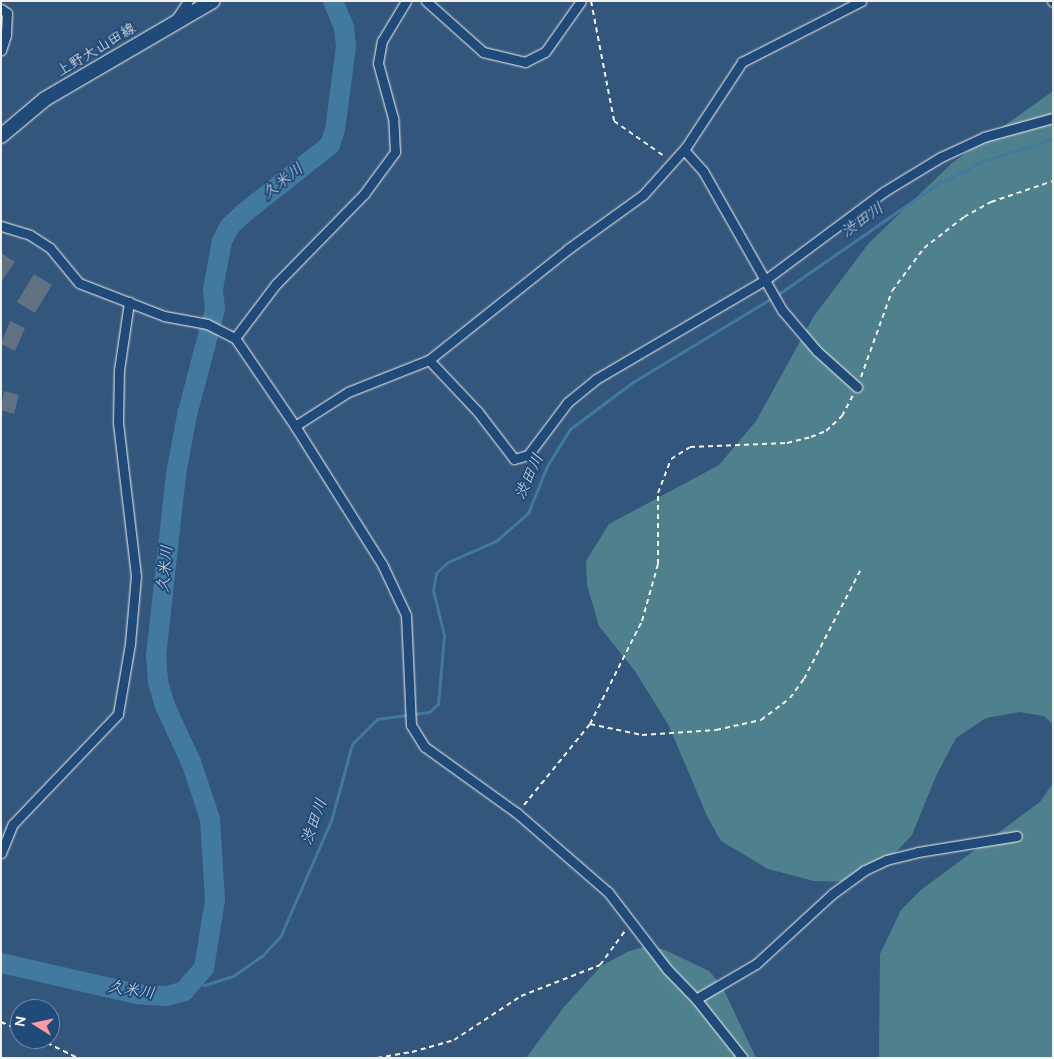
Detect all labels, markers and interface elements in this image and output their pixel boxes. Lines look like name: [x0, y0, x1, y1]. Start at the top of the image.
street label: 上野大山田線: [53, 19, 139, 81]
water label: 久米川: [258, 160, 308, 204]
water label: 渋田川: [838, 199, 888, 243]
water label: 渋田川: [511, 451, 549, 503]
water label: 久米川: [154, 544, 178, 594]
water label: 渋田川: [298, 796, 332, 848]
water label: 久米川: [106, 978, 156, 1004]
north arrow: [10, 999, 60, 1049]
text: N: [11, 1015, 30, 1028]

